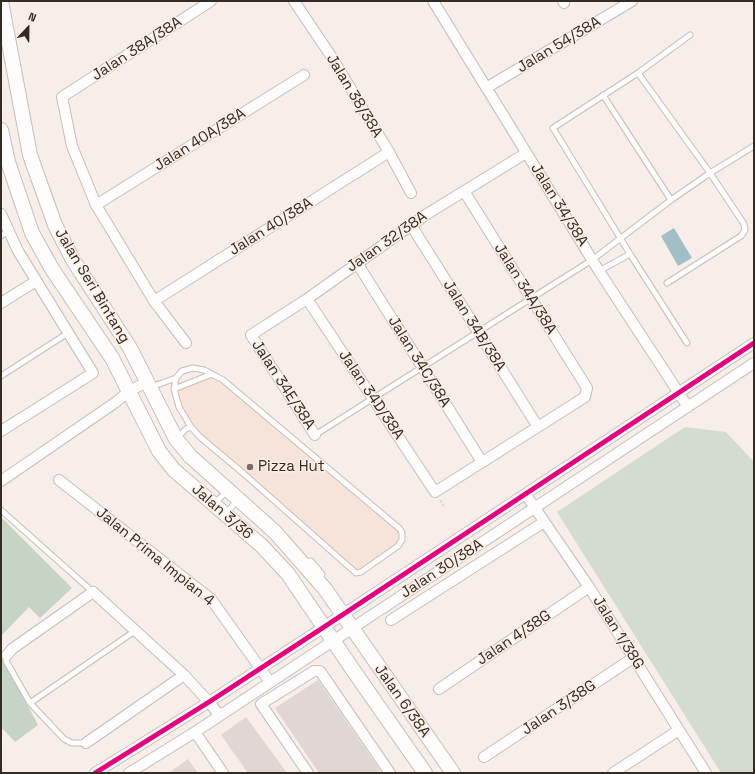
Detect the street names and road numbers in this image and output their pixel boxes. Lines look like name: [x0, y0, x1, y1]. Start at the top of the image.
street label: Jalan 38A/38A: [89, 13, 185, 85]
street label: Jalan 54/38A: [514, 13, 604, 77]
street label: Jalan 38/38A: [322, 51, 386, 141]
street label: Jalan 40A/38A: [151, 105, 249, 175]
street label: Jalan 34/38A: [526, 160, 592, 250]
street label: Jalan 40/38A: [226, 194, 316, 260]
street label: Jalan 32/38A: [343, 208, 431, 276]
street label: Jalan Seri Bintang: [51, 225, 133, 347]
street label: Jalan 34A/38A: [490, 240, 560, 338]
street label: Jalan 34B/38A: [439, 277, 509, 375]
street label: Jalan 34C/38A: [384, 313, 454, 411]
street label: Jalan 34E/38A: [247, 337, 319, 433]
street label: Jalan 34D/38A: [334, 347, 408, 443]
street label: Jalan 3/36: [188, 480, 256, 544]
street label: Jalan Prima Impian 4: [92, 504, 218, 610]
street label: Jalan 30/38A: [397, 536, 487, 602]
street label: Jalan 1/38G: [588, 593, 648, 673]
street label: Jalan 4/38G: [473, 607, 555, 669]
street label: Jalan 6/38A: [370, 661, 434, 741]
street label: Jalan 3/38G: [519, 677, 599, 739]

